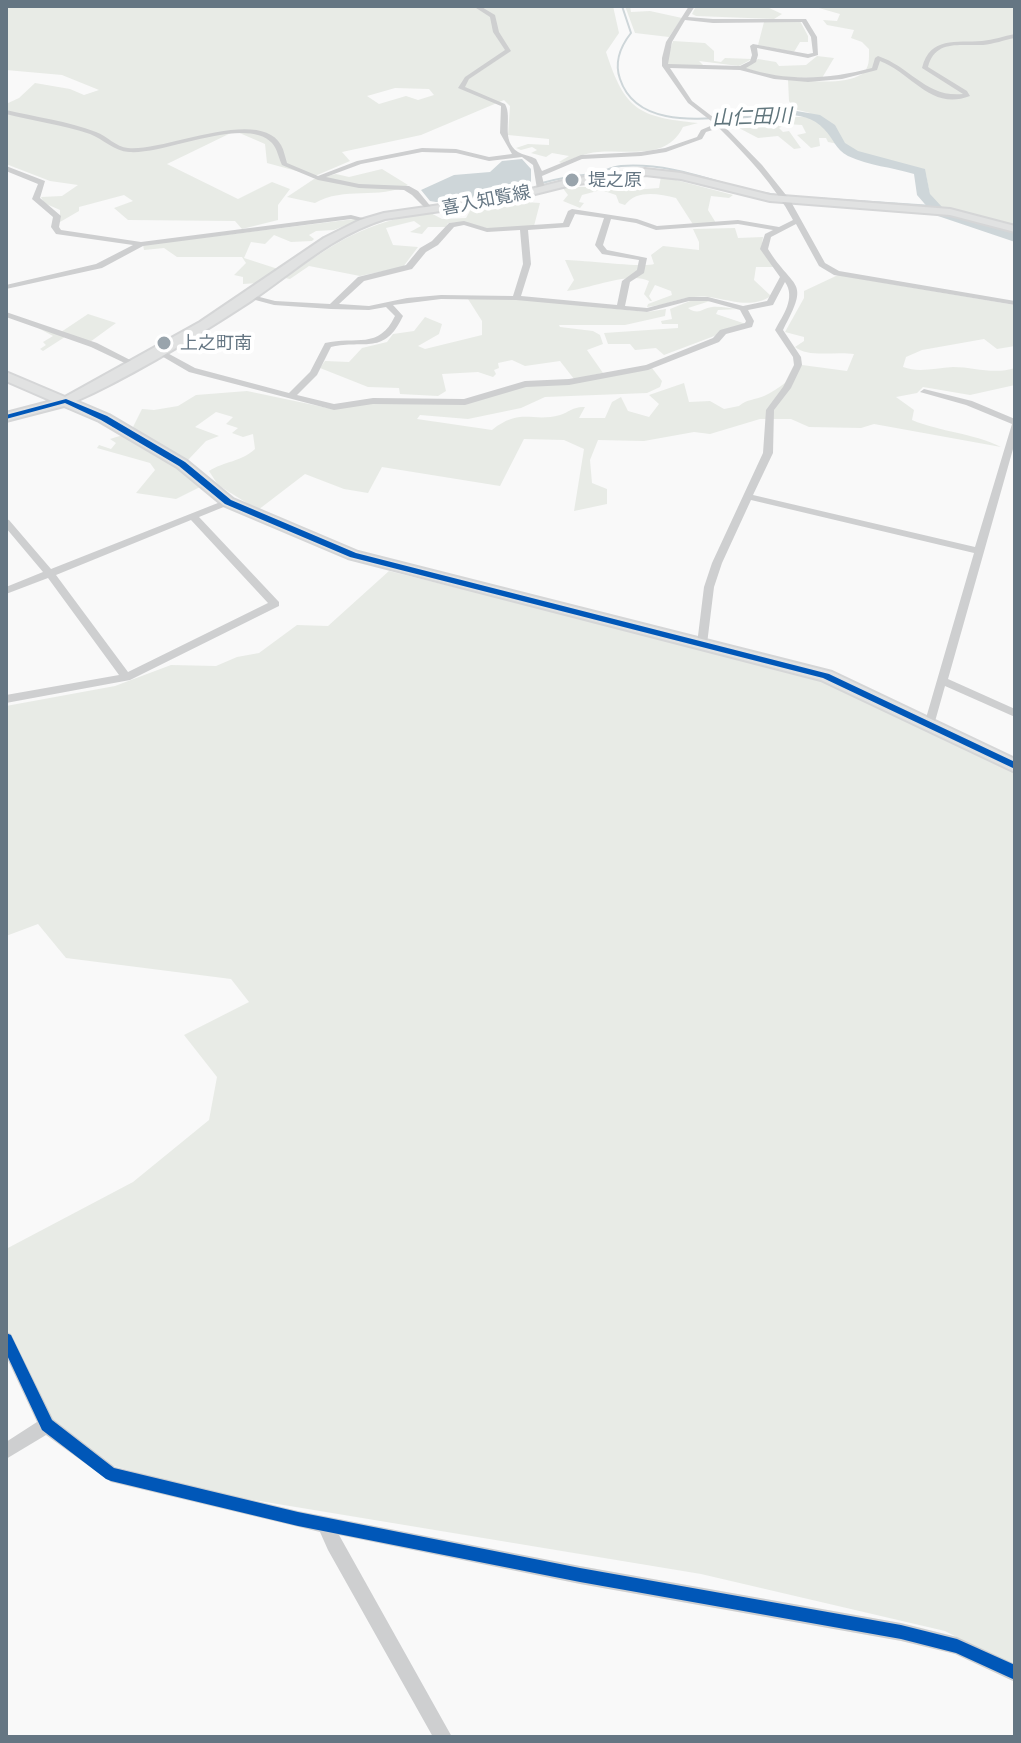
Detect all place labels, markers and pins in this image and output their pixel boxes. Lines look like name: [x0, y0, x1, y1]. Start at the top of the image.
place label: 堤之原: [588, 169, 642, 191]
marker: 堤之原: [563, 171, 581, 189]
place label: 上之町南: [180, 332, 252, 354]
marker: 上之町南: [155, 334, 173, 352]

